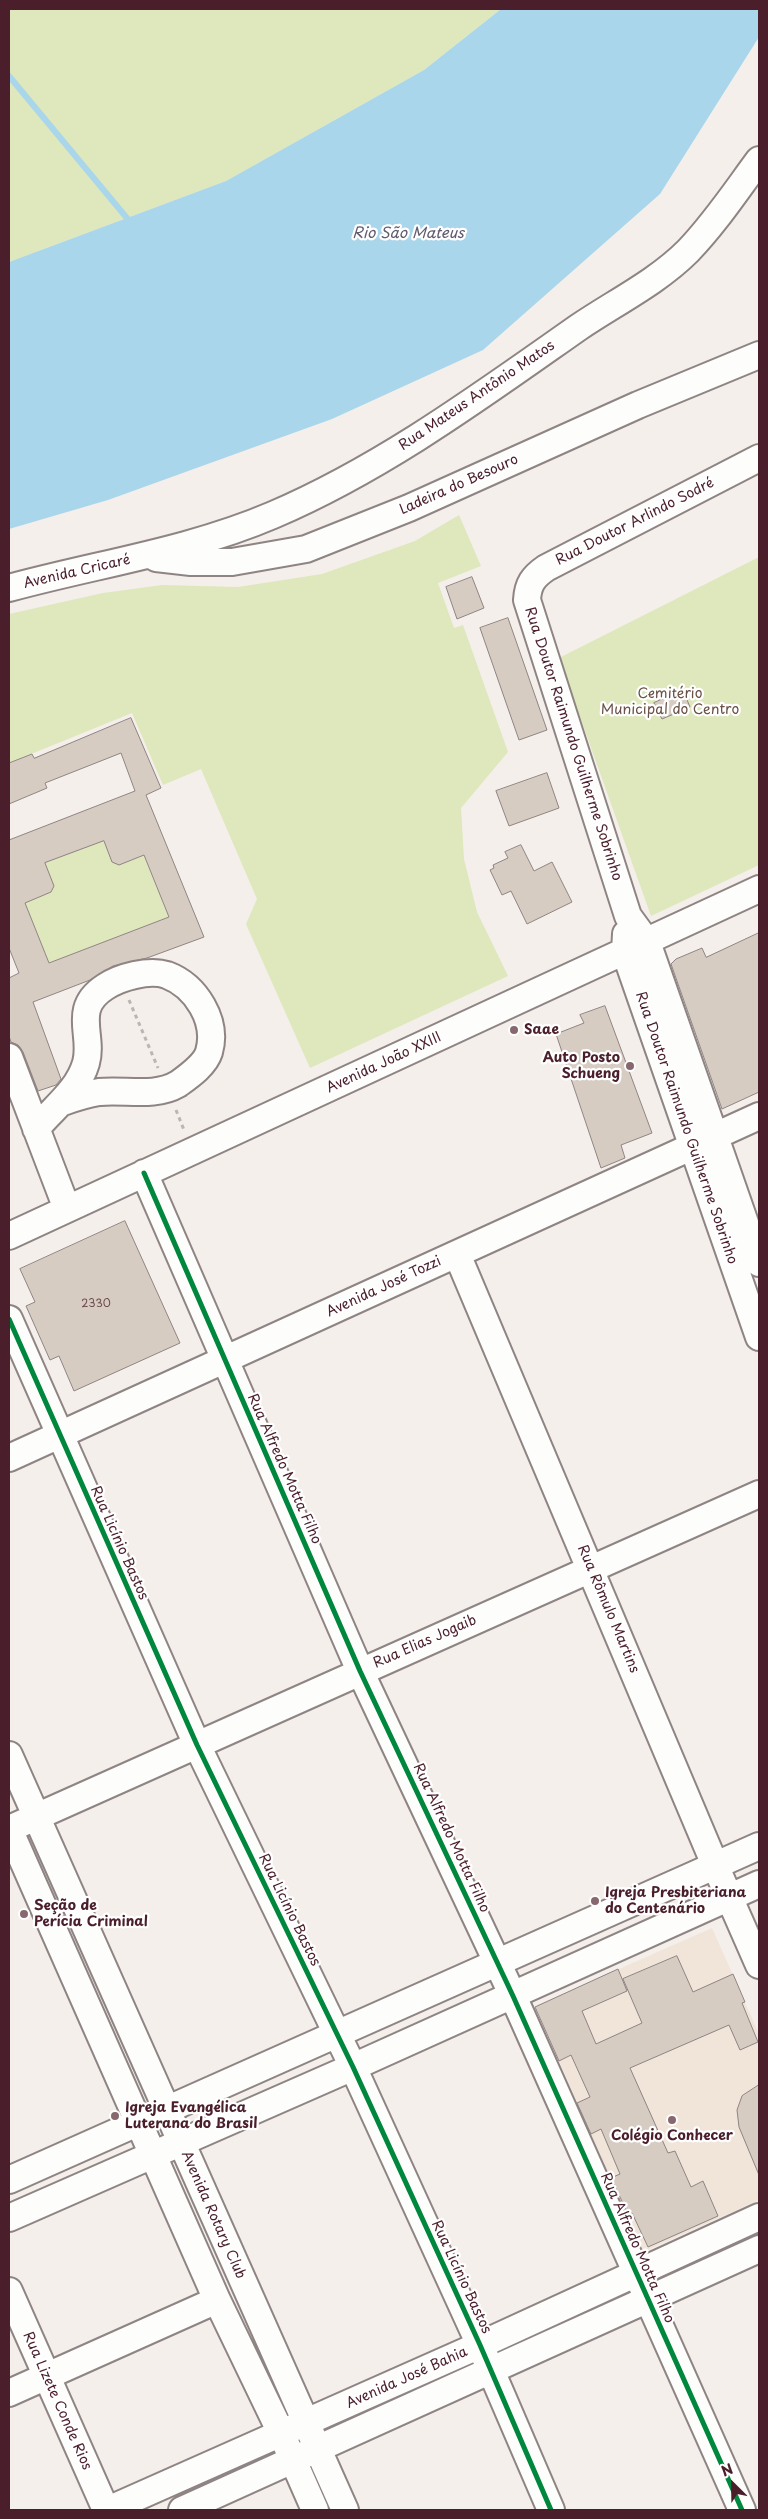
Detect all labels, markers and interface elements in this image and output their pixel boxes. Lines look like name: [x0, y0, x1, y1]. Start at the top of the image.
water label: Rio São Mateus: [352, 225, 464, 243]
street label: Rua Mateus Antônio Matos: [396, 338, 558, 454]
street label: Ladeira do Besouro: [397, 451, 521, 519]
street label: Rua Doutor Arlindo Sodré: [553, 475, 717, 569]
street label: Avenida Cricaré: [22, 552, 132, 592]
street label: Rua Doutor Raimundo Guilherme Sobrinho: [521, 605, 625, 883]
park label: Cemitério Municipal do Centro: [601, 686, 739, 719]
street label: Rua Doutor Raimundo Guilherme Sobrinho: [631, 990, 741, 1266]
place label: Saae: [524, 1022, 559, 1038]
marker: Saae: [508, 1024, 520, 1036]
street label: Avenida João XXIII: [324, 1029, 444, 1097]
place label: Auto Posto Schueng: [543, 1050, 620, 1082]
marker: Auto Posto Schueng: [624, 1060, 636, 1072]
street label: Avenida José Tozzi: [324, 1253, 444, 1321]
house number: 2330: [81, 1297, 111, 1311]
street label: Rua Alfredo Motta Filho: [243, 1391, 325, 1547]
street label: Rua Licínio Bastos: [86, 1483, 152, 1603]
street label: Rua Rômulo Martins: [573, 1542, 643, 1676]
street label: Rua Elias Jogaib: [371, 1612, 479, 1672]
street label: Rua Alfredo Motta Filho: [409, 1761, 493, 1915]
street label: Rua Licínio Bastos: [254, 1851, 324, 1969]
place label: Igreja Presbiteriana do Centenário: [605, 1885, 746, 1918]
marker: Igreja Presbiteriana do Centenário: [589, 1895, 601, 1907]
place label: Seção de Perícia Criminal: [34, 1898, 148, 1930]
marker: Seção de Perícia Criminal: [18, 1908, 30, 1920]
place label: Igreja Evangélica Luterana do Brasil: [125, 2100, 258, 2132]
marker: Igreja Evangélica Luterana do Brasil: [109, 2110, 121, 2122]
marker: Colégio Conhecer: [666, 2114, 678, 2126]
place label: Colégio Conhecer: [611, 2128, 733, 2144]
street label: Avenida Rotary Club: [177, 2149, 249, 2281]
street label: Rua Alfredo Motta Filho: [596, 2170, 678, 2326]
street label: Rua Licínio Bastos: [427, 2218, 495, 2336]
street label: Rua Lizete Conde Rios: [19, 2329, 95, 2473]
street label: Avenida José Bahia: [344, 2344, 470, 2412]
text: N: [718, 2458, 736, 2482]
north arrow: [708, 2459, 758, 2509]

